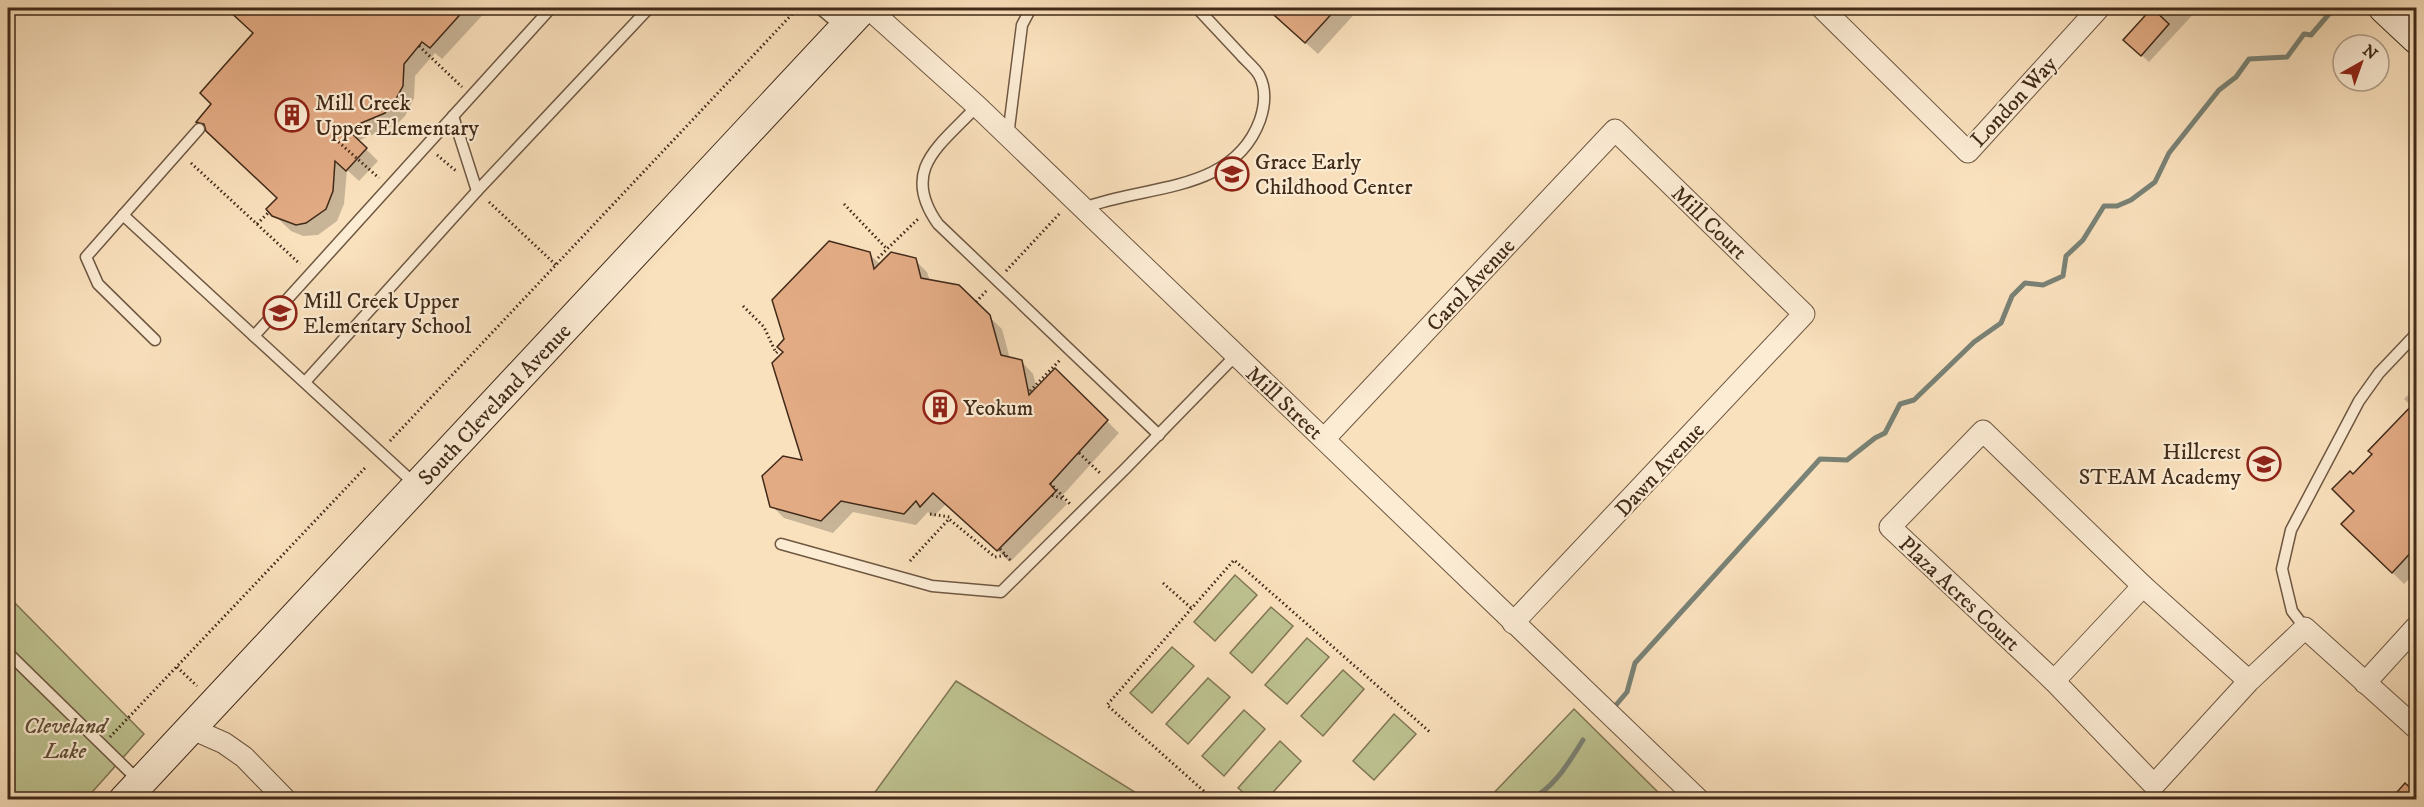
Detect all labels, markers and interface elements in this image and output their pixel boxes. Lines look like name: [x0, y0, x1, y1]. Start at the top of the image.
north arrow: [2331, 33, 2391, 93]
text: N: [2359, 40, 2381, 64]
street label: London Way: [1965, 51, 2063, 153]
place label: Mill Creek Upper Elementary: [315, 90, 479, 142]
building icon: Mill Creek Upper Elementary: [274, 97, 310, 133]
place label: Grace Early Childhood Center: [1255, 149, 1413, 201]
school or university icon: Grace Early Childhood Center: [1214, 156, 1250, 192]
street label: Mill Court: [1665, 180, 1752, 266]
street label: Carol Avenue: [1421, 233, 1521, 337]
place label: Mill Creek Upper Elementary School: [303, 288, 472, 340]
school or university icon: Mill Creek Upper Elementary School: [262, 295, 298, 331]
street label: South Cleveland Avenue: [413, 318, 577, 491]
street label: Mill Street: [1240, 361, 1328, 446]
building icon: Yeokum: [922, 389, 958, 425]
place label: Yeokum: [963, 395, 1033, 422]
street label: Dawn Avenue: [1610, 417, 1711, 523]
place label: Hillcrest STEAM Academy: [2079, 439, 2242, 491]
school or university icon: Hillcrest STEAM Academy: [2246, 446, 2282, 482]
street label: Plaza Acres Court: [1893, 531, 2025, 657]
park label: Cleveland Lake: [24, 713, 110, 765]

